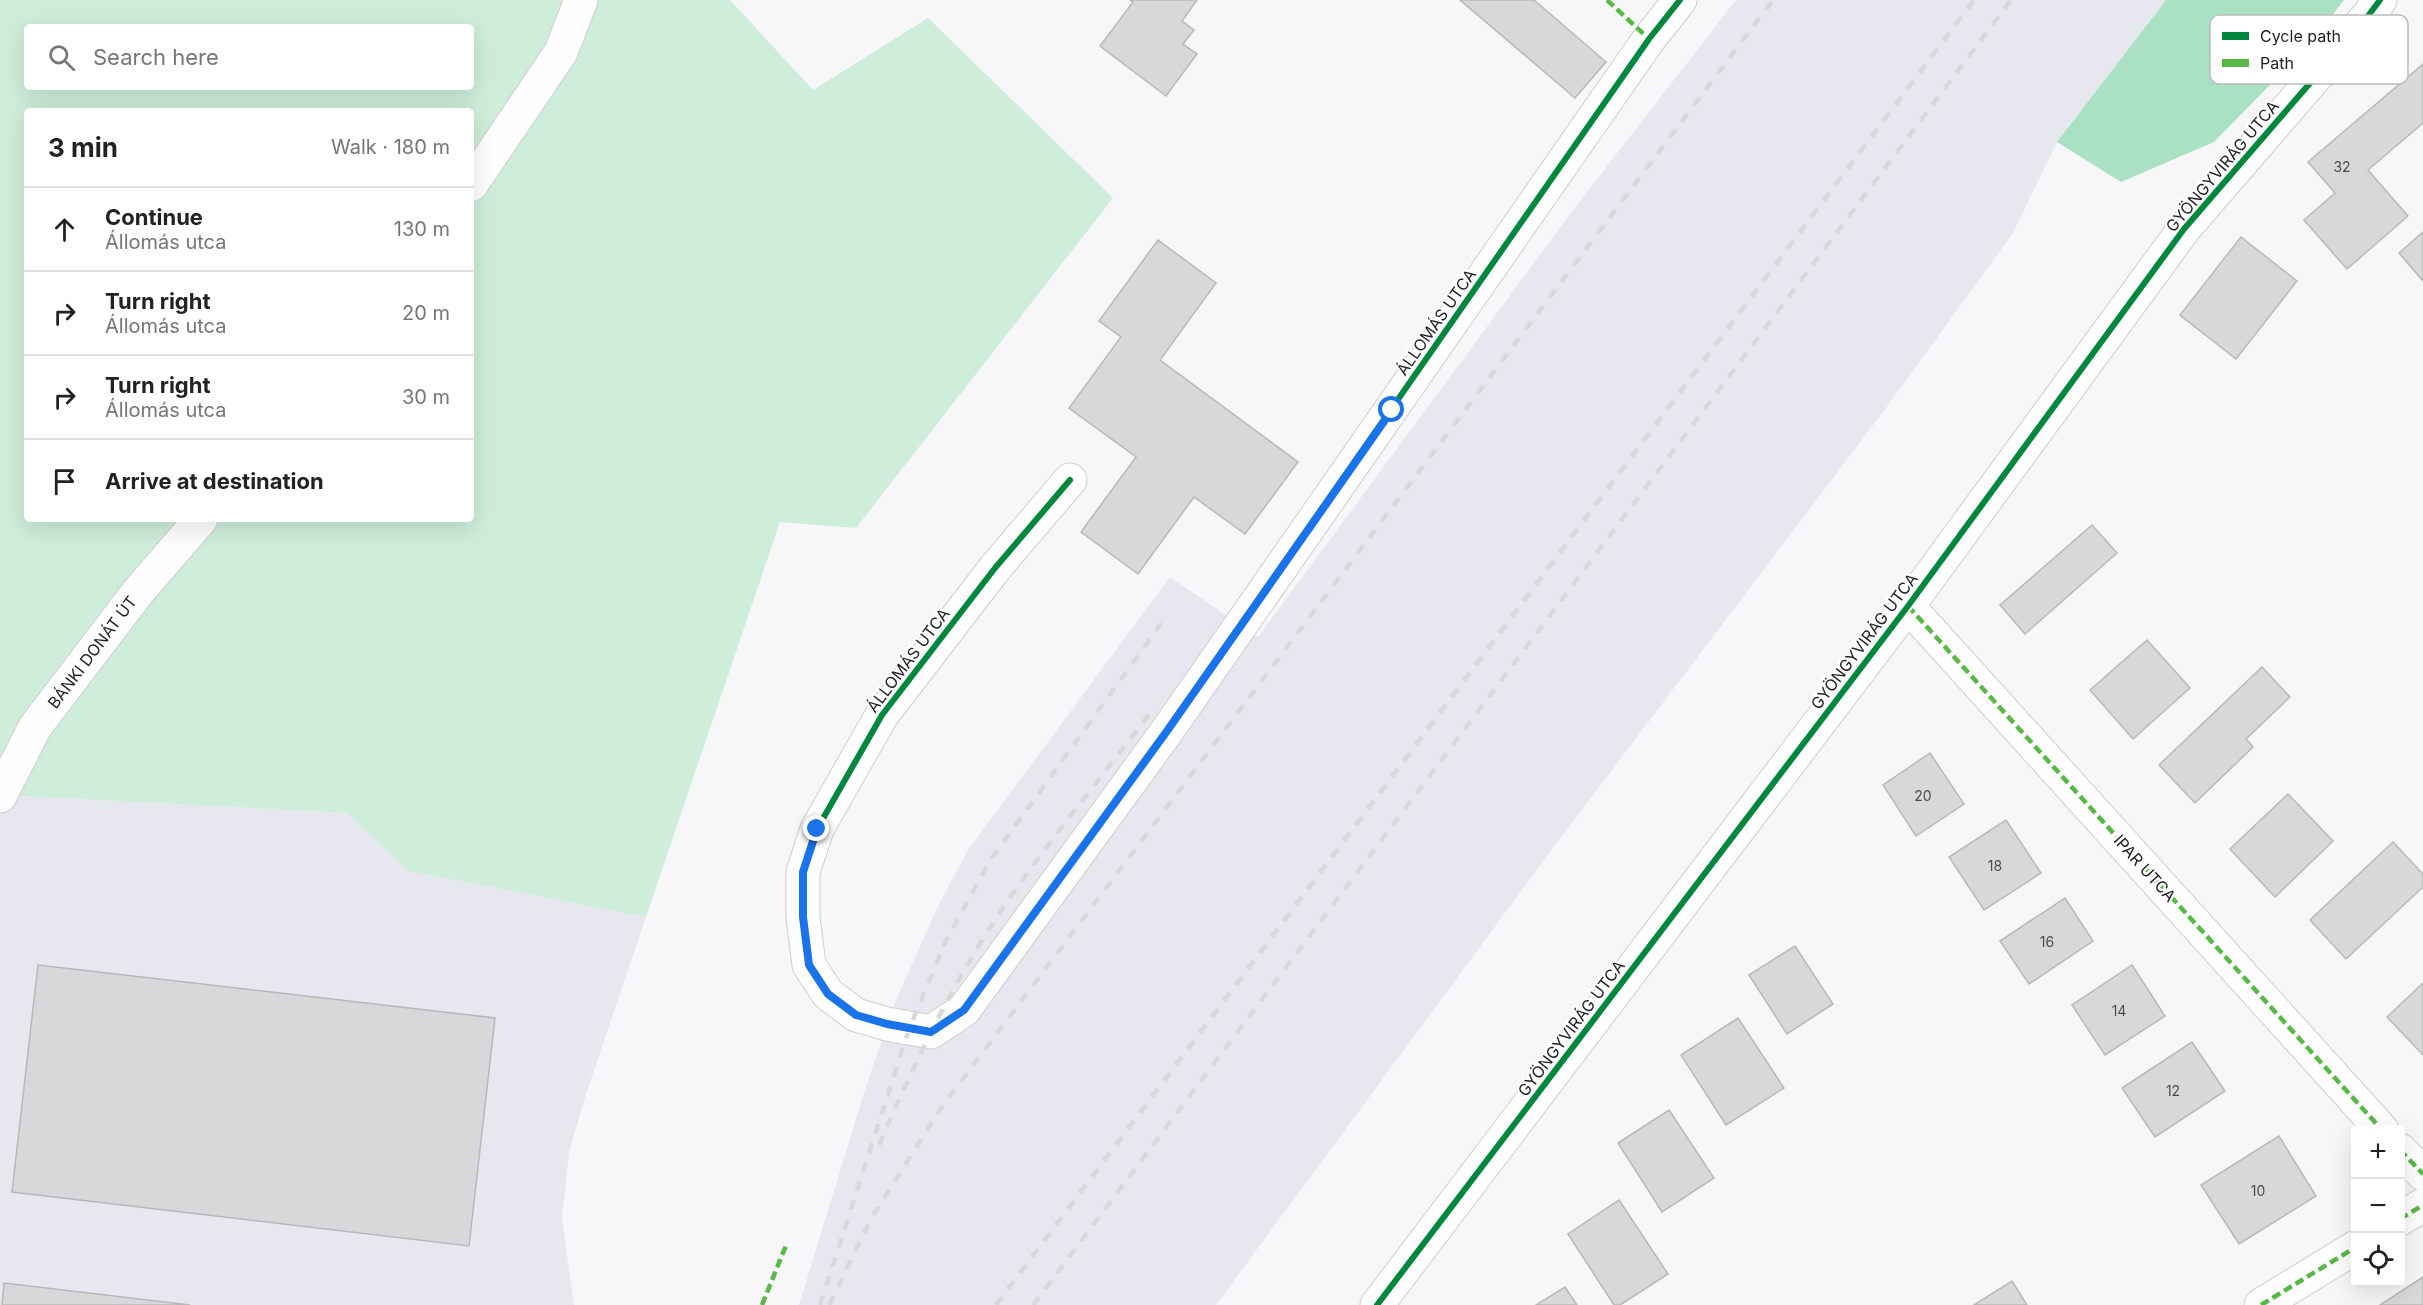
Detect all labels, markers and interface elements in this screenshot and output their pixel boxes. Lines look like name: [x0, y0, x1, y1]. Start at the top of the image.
legend: [2210, 15, 2408, 84]
search box: [24, 24, 474, 90]
text: Cycle path: [2260, 26, 2341, 46]
icon: search: [45, 41, 78, 74]
text: Search here: [93, 44, 219, 70]
text: Path: [2260, 53, 2294, 73]
street label: GYÖNGYVIRÁG UTCA: [2161, 96, 2283, 236]
text: 3 min: [48, 132, 118, 163]
text: Walk · 180 m: [331, 135, 450, 159]
house number: 32: [2333, 158, 2351, 175]
text: Continue: [105, 204, 203, 230]
icon: ahead: [48, 213, 81, 246]
text: 130 m: [394, 217, 450, 241]
text: Állomás utca: [105, 230, 226, 254]
street label: ÁLLOMÁS UTCA: [1392, 265, 1480, 379]
text: Turn right: [105, 288, 211, 314]
icon: right: [48, 297, 81, 330]
text: 20 m: [402, 301, 450, 325]
text: Állomás utca: [105, 314, 226, 338]
text: Turn right: [105, 372, 211, 398]
icon: right: [48, 381, 81, 414]
text: 30 m: [402, 385, 450, 409]
route start: [1378, 396, 1404, 422]
text: Állomás utca: [105, 398, 226, 422]
icon: arrive: [48, 465, 81, 498]
text: Arrive at destination: [105, 468, 324, 494]
street label: GYÖNGYVIRÁG UTCA: [1806, 569, 1922, 713]
street label: BÁNKI DONÁT ÚT: [43, 592, 141, 712]
street label: ÁLLOMÁS UTCA: [862, 604, 954, 716]
house number: 20: [1914, 787, 1932, 804]
route end: [803, 815, 829, 841]
street label: IPAR UTCA: [2110, 830, 2180, 906]
house number: 18: [1988, 857, 2002, 874]
house number: 16: [2040, 933, 2054, 950]
street label: GYÖNGYVIRÁG UTCA: [1513, 956, 1629, 1100]
house number: 14: [2112, 1002, 2126, 1019]
house number: 12: [2166, 1082, 2180, 1099]
map controls: [2351, 1125, 2405, 1287]
button: +: [2351, 1125, 2405, 1179]
button: −: [2351, 1179, 2405, 1233]
house number: 10: [2251, 1182, 2265, 1199]
button: locate: [2351, 1233, 2405, 1287]

